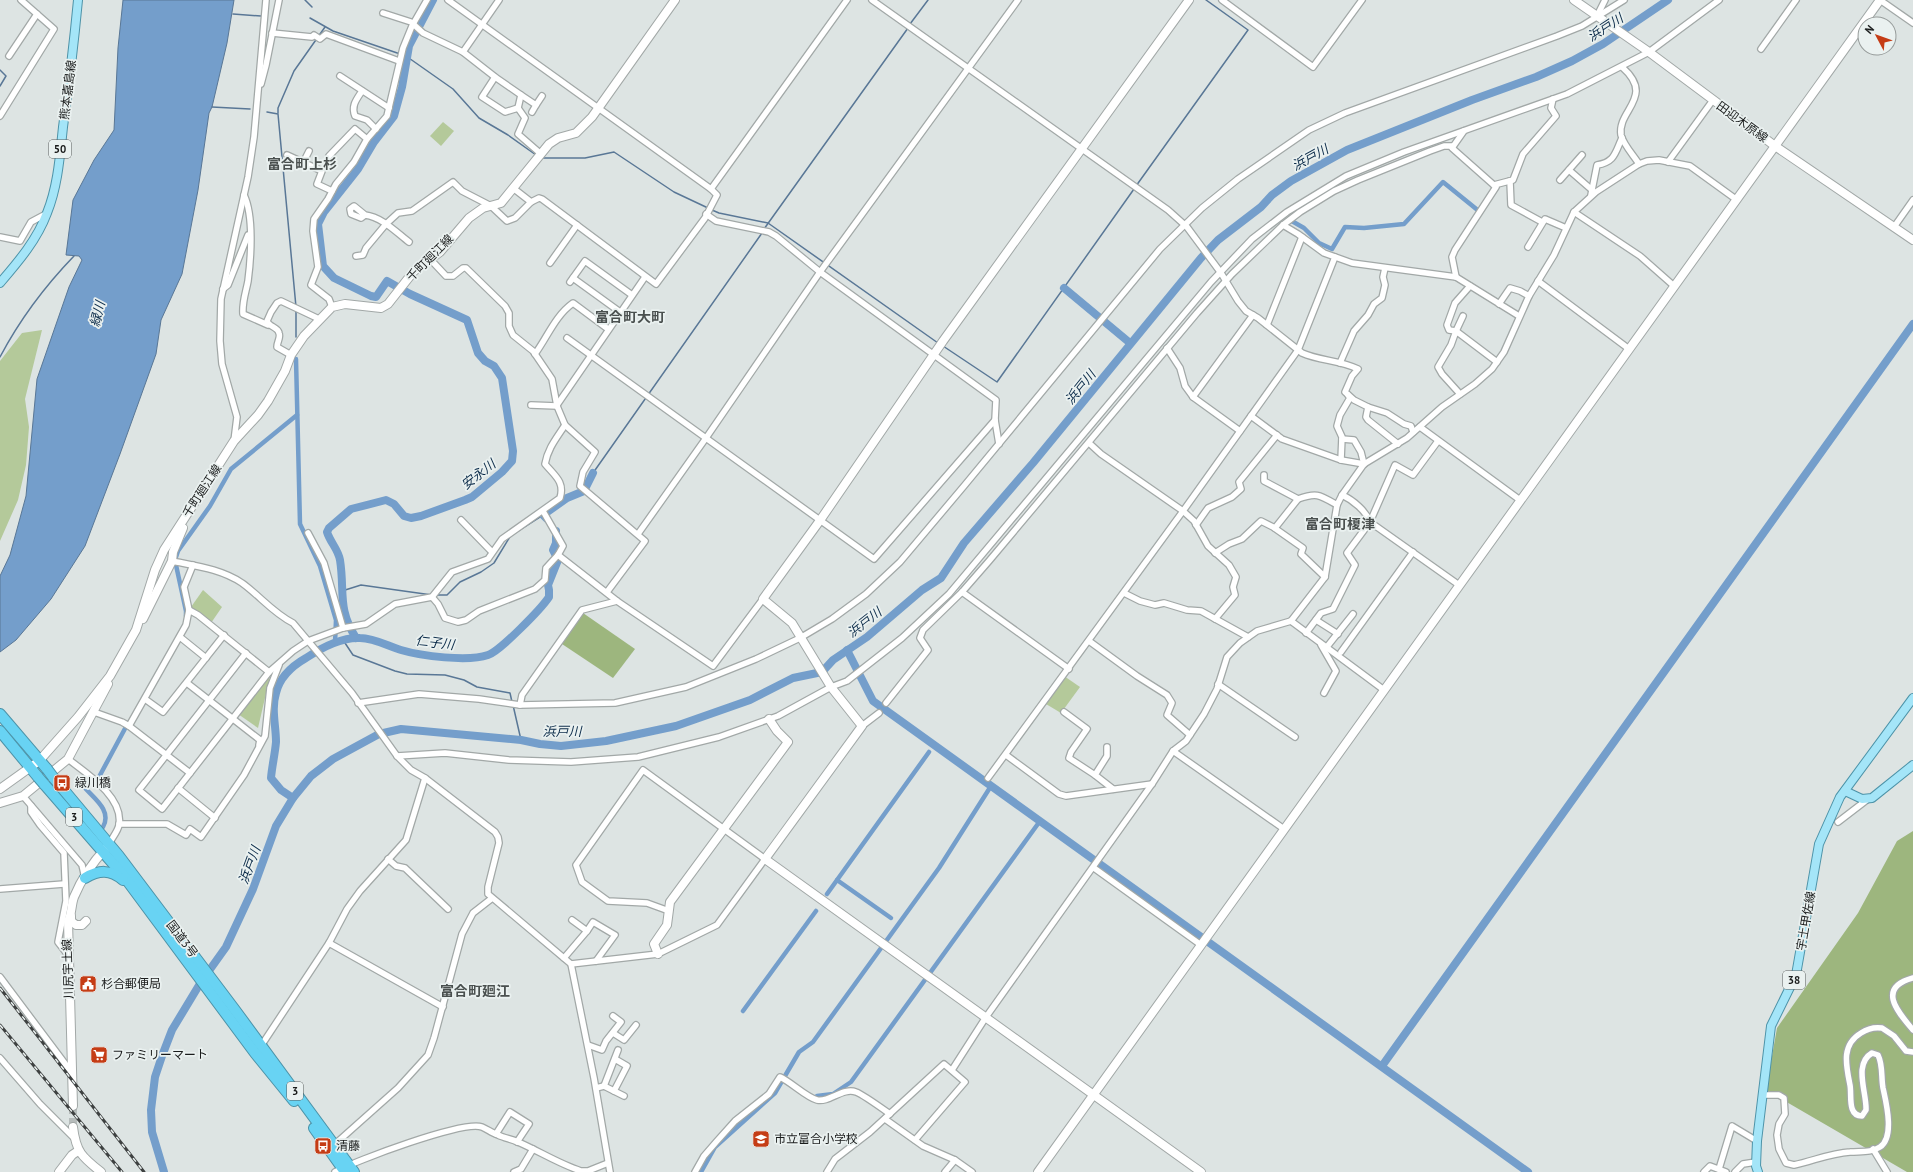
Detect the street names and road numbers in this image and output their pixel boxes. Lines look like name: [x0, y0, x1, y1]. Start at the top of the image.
street label: 熊本嘉島線: [56, 59, 79, 121]
street label: 田迎木原線: [1714, 98, 1771, 145]
road number: 50: [49, 140, 71, 158]
street label: 千町廻江線: [403, 231, 456, 284]
street label: 千町廻江線: [179, 461, 224, 520]
road number: 3: [66, 808, 82, 826]
street label: 宇土甲佐線: [1793, 890, 1818, 952]
street label: 国道3号: [164, 917, 201, 960]
street label: 川尻宇土線: [59, 939, 76, 999]
road number: 38: [1783, 971, 1805, 989]
road number: 3: [287, 1082, 303, 1100]

